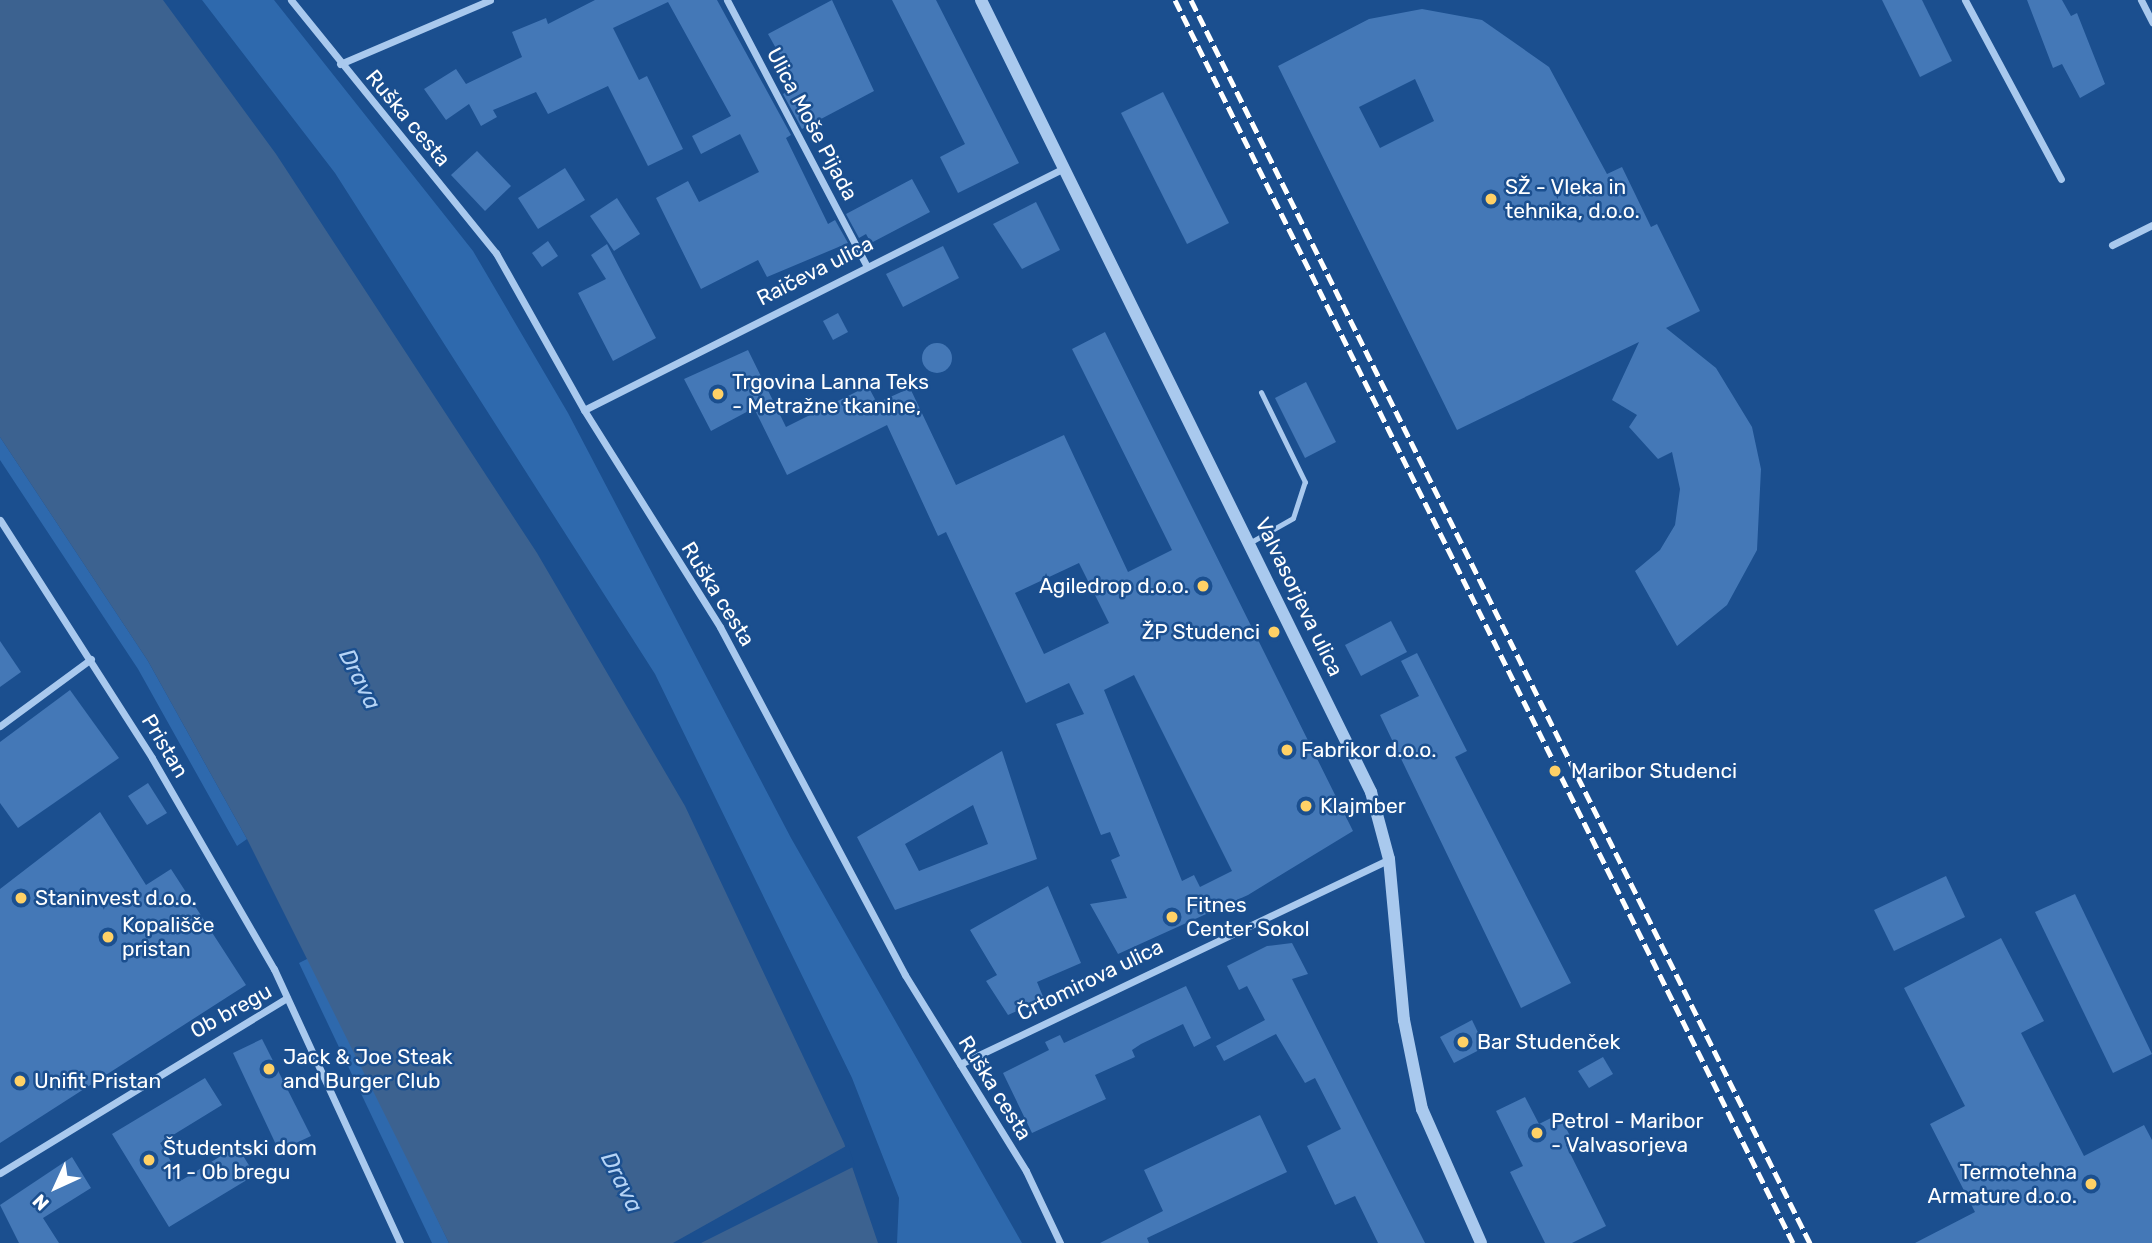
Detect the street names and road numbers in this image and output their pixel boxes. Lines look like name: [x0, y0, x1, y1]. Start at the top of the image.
street label: Ulica Moše Pijada: [761, 43, 863, 205]
street label: Ruška cesta: [360, 65, 456, 171]
street label: Raičeva ulica: [753, 231, 877, 311]
street label: Valvasorjeva ulica: [1250, 514, 1348, 680]
street label: Ruška cesta: [676, 537, 760, 651]
street label: Pristan: [136, 710, 194, 782]
street label: Črtomirova ulica: [1013, 934, 1167, 1026]
street label: Ob bregu: [186, 978, 276, 1044]
street label: Ruška cesta: [953, 1031, 1037, 1145]

